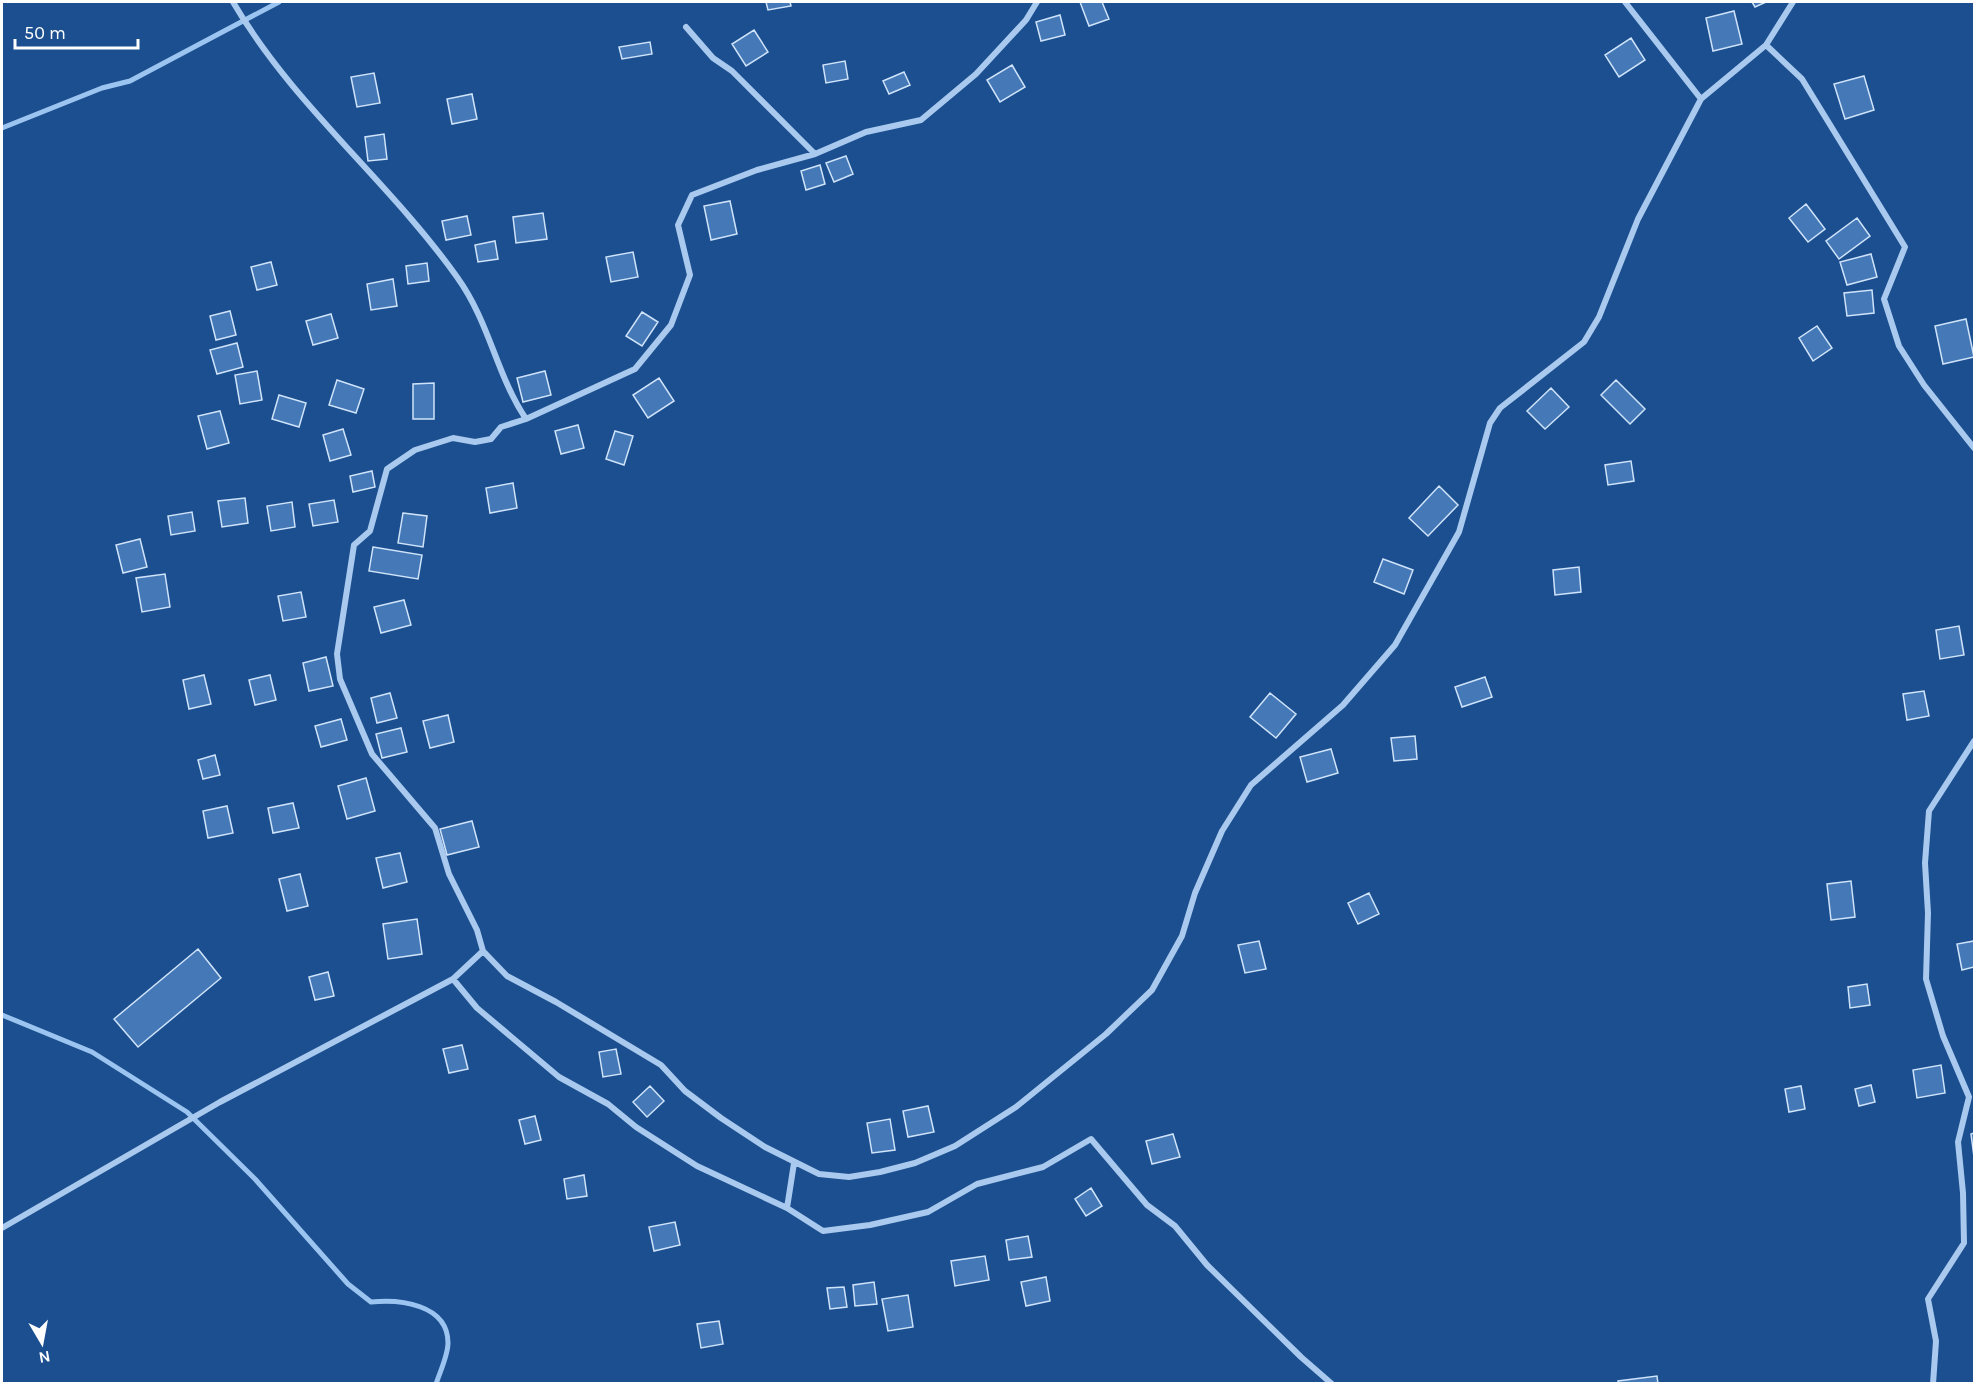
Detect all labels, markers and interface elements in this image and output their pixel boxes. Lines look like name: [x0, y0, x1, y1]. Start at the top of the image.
scale bar: [15, 12, 138, 50]
text: 50 m: [24, 22, 66, 44]
north arrow: [12, 1313, 72, 1373]
text: N: [37, 1347, 52, 1368]

